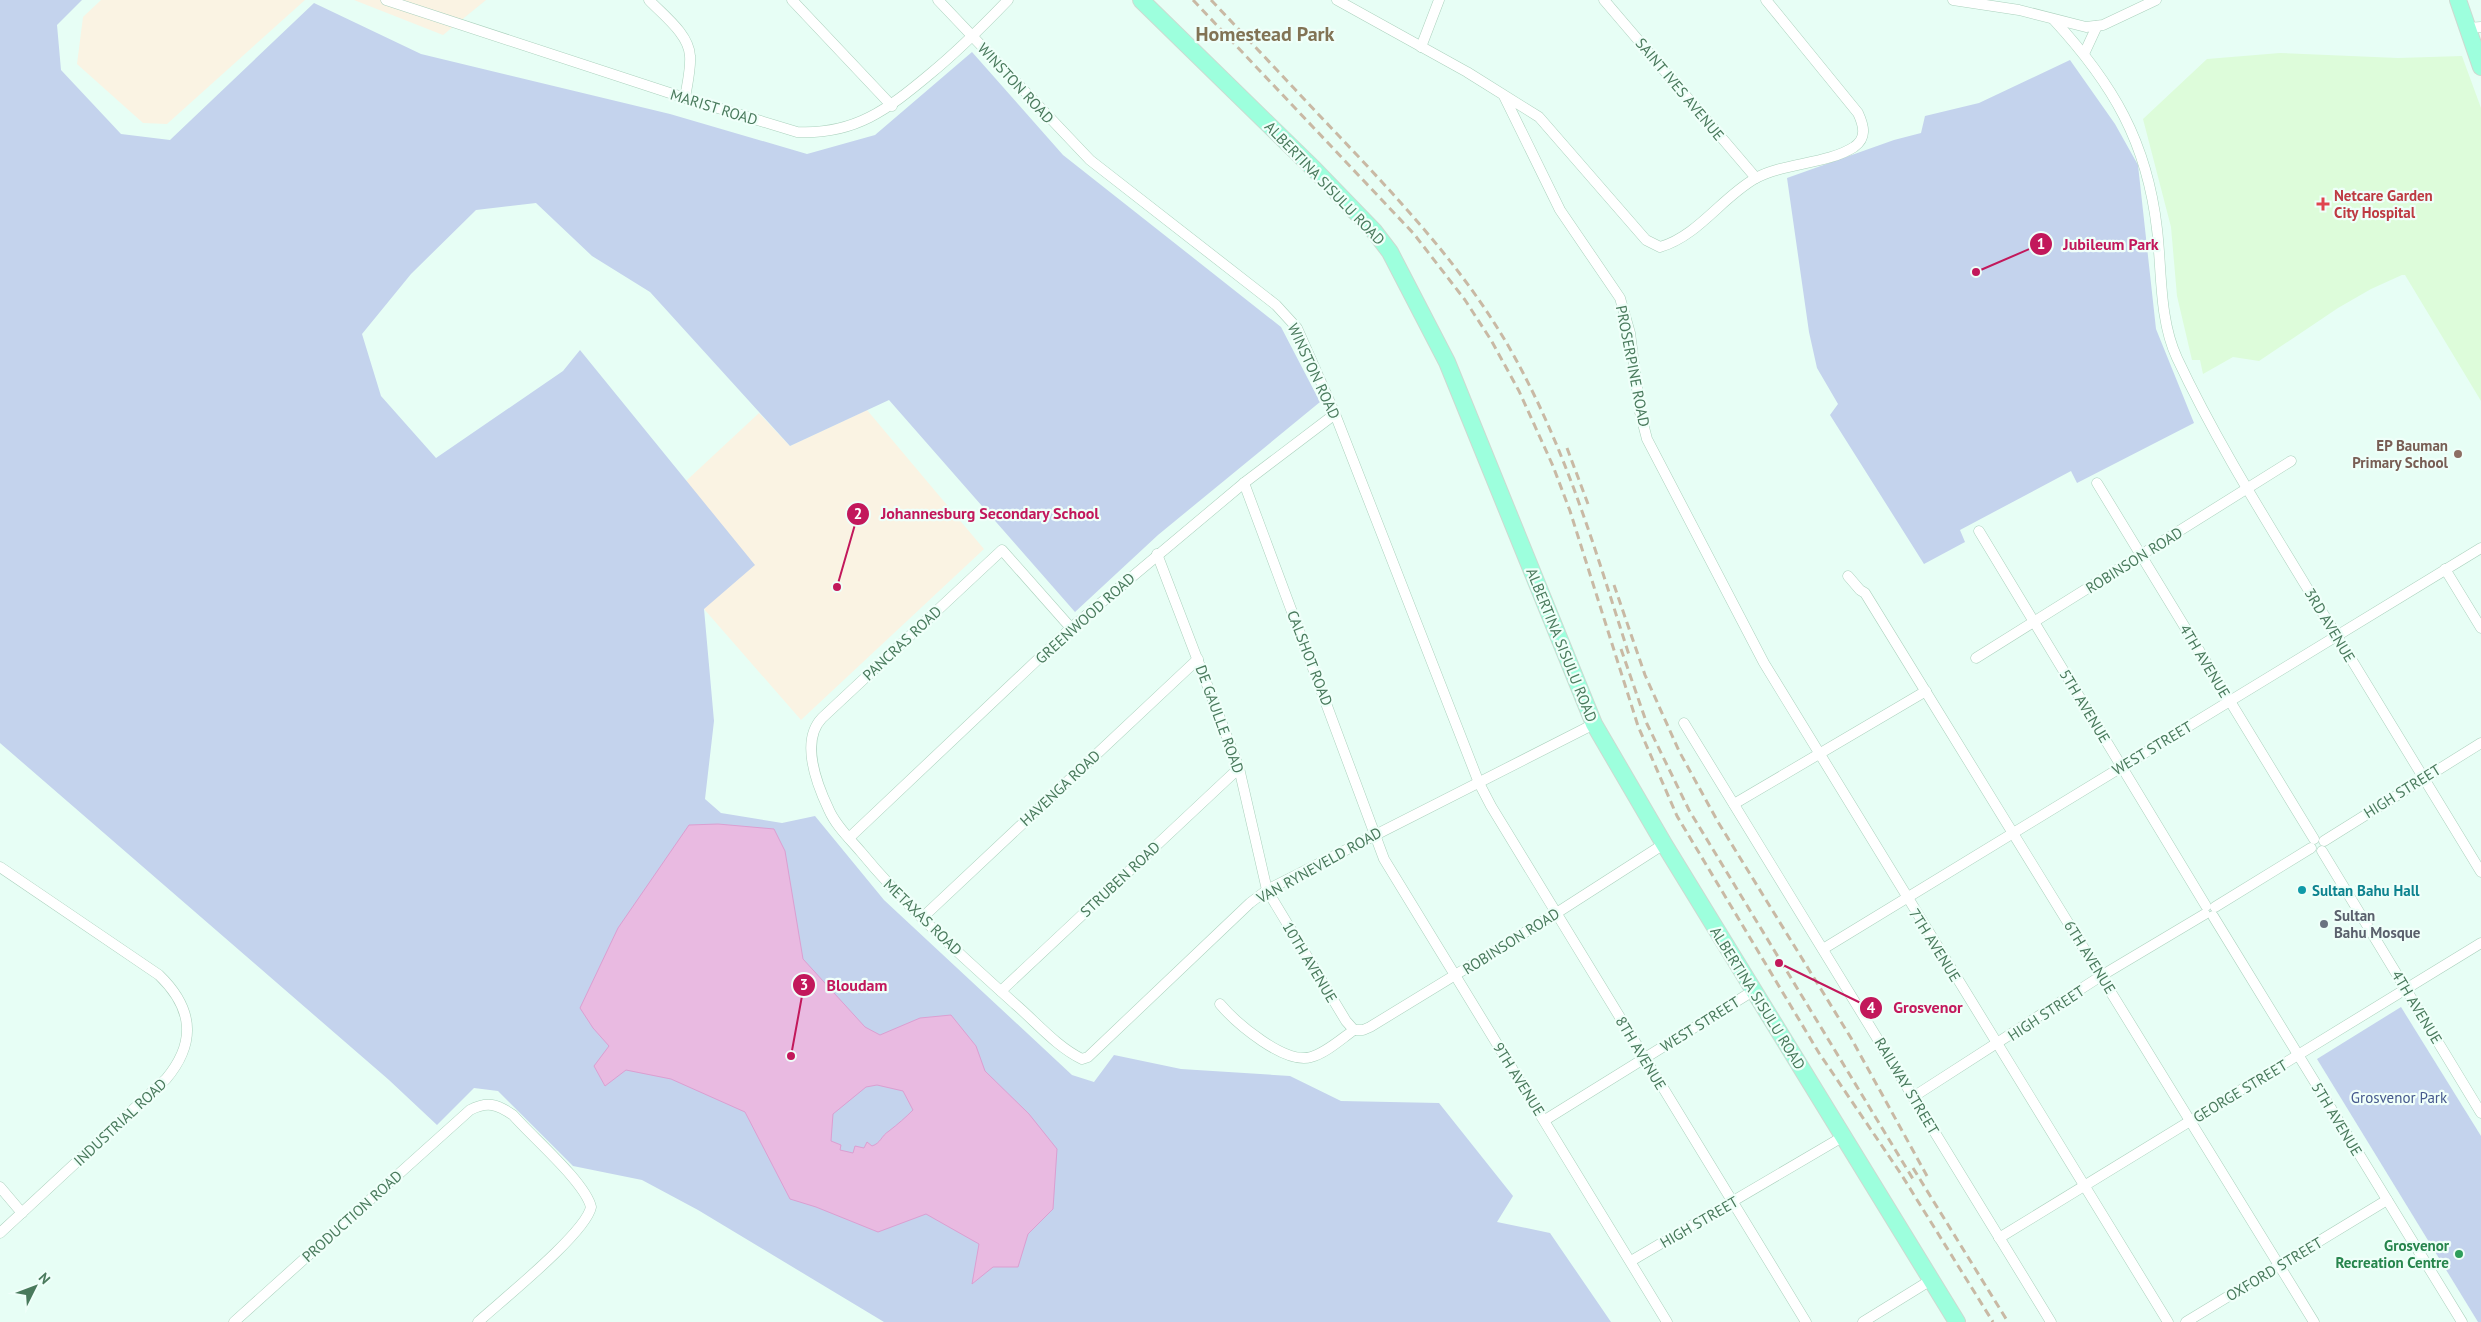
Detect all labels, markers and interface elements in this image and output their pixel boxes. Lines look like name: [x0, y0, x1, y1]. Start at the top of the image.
district label: Homestead Park: [1196, 21, 1335, 47]
street label: SAINT IVES AVENUE: [1632, 34, 1728, 144]
street label: WINSTON ROAD: [974, 39, 1058, 127]
street label: MARIST ROAD: [668, 85, 760, 129]
street label: ALBERTINA SISULU ROAD: [1261, 117, 1389, 249]
place label: Netcare Garden City Hospital: [2334, 186, 2433, 222]
marker: Netcare Garden City Hospital: [2316, 197, 2330, 211]
callout: Jubileum Park: [2029, 229, 2169, 260]
text: 1: [2037, 234, 2045, 253]
text: Jubileum Park: [2062, 234, 2159, 254]
street label: PROSERPINE ROAD: [1612, 304, 1654, 428]
street label: WINSTON ROAD: [1284, 320, 1344, 422]
place label: EP Bauman Primary School: [2352, 436, 2449, 472]
marker: EP Bauman Primary School: [2452, 448, 2464, 460]
callout: Johannesburg Secondary School: [845, 498, 1109, 529]
text: Johannesburg Secondary School: [880, 503, 1099, 523]
text: 2: [854, 504, 862, 523]
street label: ROBINSON ROAD: [2082, 523, 2186, 597]
street label: ALBERTINA SISULU ROAD: [1522, 565, 1602, 725]
street label: GREENWOOD ROAD: [1031, 568, 1139, 668]
street label: 3RD AVENUE: [2300, 585, 2360, 665]
street label: PANCRAS ROAD: [859, 602, 945, 684]
street label: CALSHOT ROAD: [1283, 608, 1337, 708]
street label: 4TH AVENUE: [2176, 621, 2234, 701]
street label: DE GAULLE ROAD: [1192, 662, 1248, 776]
street label: 5TH AVENUE: [2056, 666, 2114, 746]
street label: WEST STREET: [2109, 716, 2196, 779]
street label: HAVENGA ROAD: [1016, 746, 1104, 830]
street label: HIGH STREET: [2360, 759, 2445, 822]
street label: VAN RYNEVELD ROAD: [1252, 823, 1385, 908]
street label: STRUBEN ROAD: [1076, 837, 1164, 921]
street label: METAXAS ROAD: [880, 875, 966, 959]
place label: Sultan Bahu Hall: [2312, 881, 2420, 900]
marker: Sultan Bahu Hall: [2296, 884, 2308, 896]
street label: ROBINSON ROAD: [1459, 904, 1563, 978]
street label: 7TH AVENUE: [1905, 905, 1965, 985]
place label: Sultan Bahu Mosque: [2334, 906, 2421, 942]
street label: 6TH AVENUE: [2060, 917, 2120, 997]
street label: 10TH AVENUE: [1278, 918, 1342, 1006]
marker: Sultan Bahu Mosque: [2318, 918, 2330, 930]
street label: ALBERTINA SISULU ROAD: [1706, 923, 1810, 1073]
street label: 4TH AVENUE: [2388, 967, 2446, 1047]
callout: Bloudam: [792, 969, 897, 1000]
text: 3: [800, 975, 808, 994]
text: Bloudam: [827, 975, 888, 995]
street label: HIGH STREET: [2004, 981, 2088, 1045]
street label: WEST STREET: [1657, 992, 1744, 1056]
callout: Grosvenor: [1858, 992, 1973, 1023]
text: Grosvenor: [1893, 997, 1963, 1017]
text: 4: [1867, 998, 1876, 1017]
street label: 8TH AVENUE: [1612, 1013, 1670, 1093]
street label: RAILWAY STREET: [1871, 1034, 1944, 1138]
street label: 9TH AVENUE: [1489, 1039, 1549, 1119]
street label: GEORGE STREET: [2189, 1055, 2291, 1127]
street label: INDUSTRIAL ROAD: [70, 1074, 170, 1170]
street label: 5TH AVENUE: [2308, 1079, 2366, 1159]
park label: Grosvenor Park: [2351, 1088, 2448, 1107]
street label: PRODUCTION ROAD: [298, 1166, 406, 1266]
street label: HIGH STREET: [1656, 1192, 1742, 1252]
street label: OXFORD STREET: [2222, 1232, 2326, 1305]
place label: Grosvenor Recreation Centre: [2335, 1236, 2450, 1272]
marker: Grosvenor Recreation Centre: [2453, 1248, 2465, 1260]
north arrow: [10, 1262, 60, 1312]
text: N: [35, 1269, 54, 1288]

